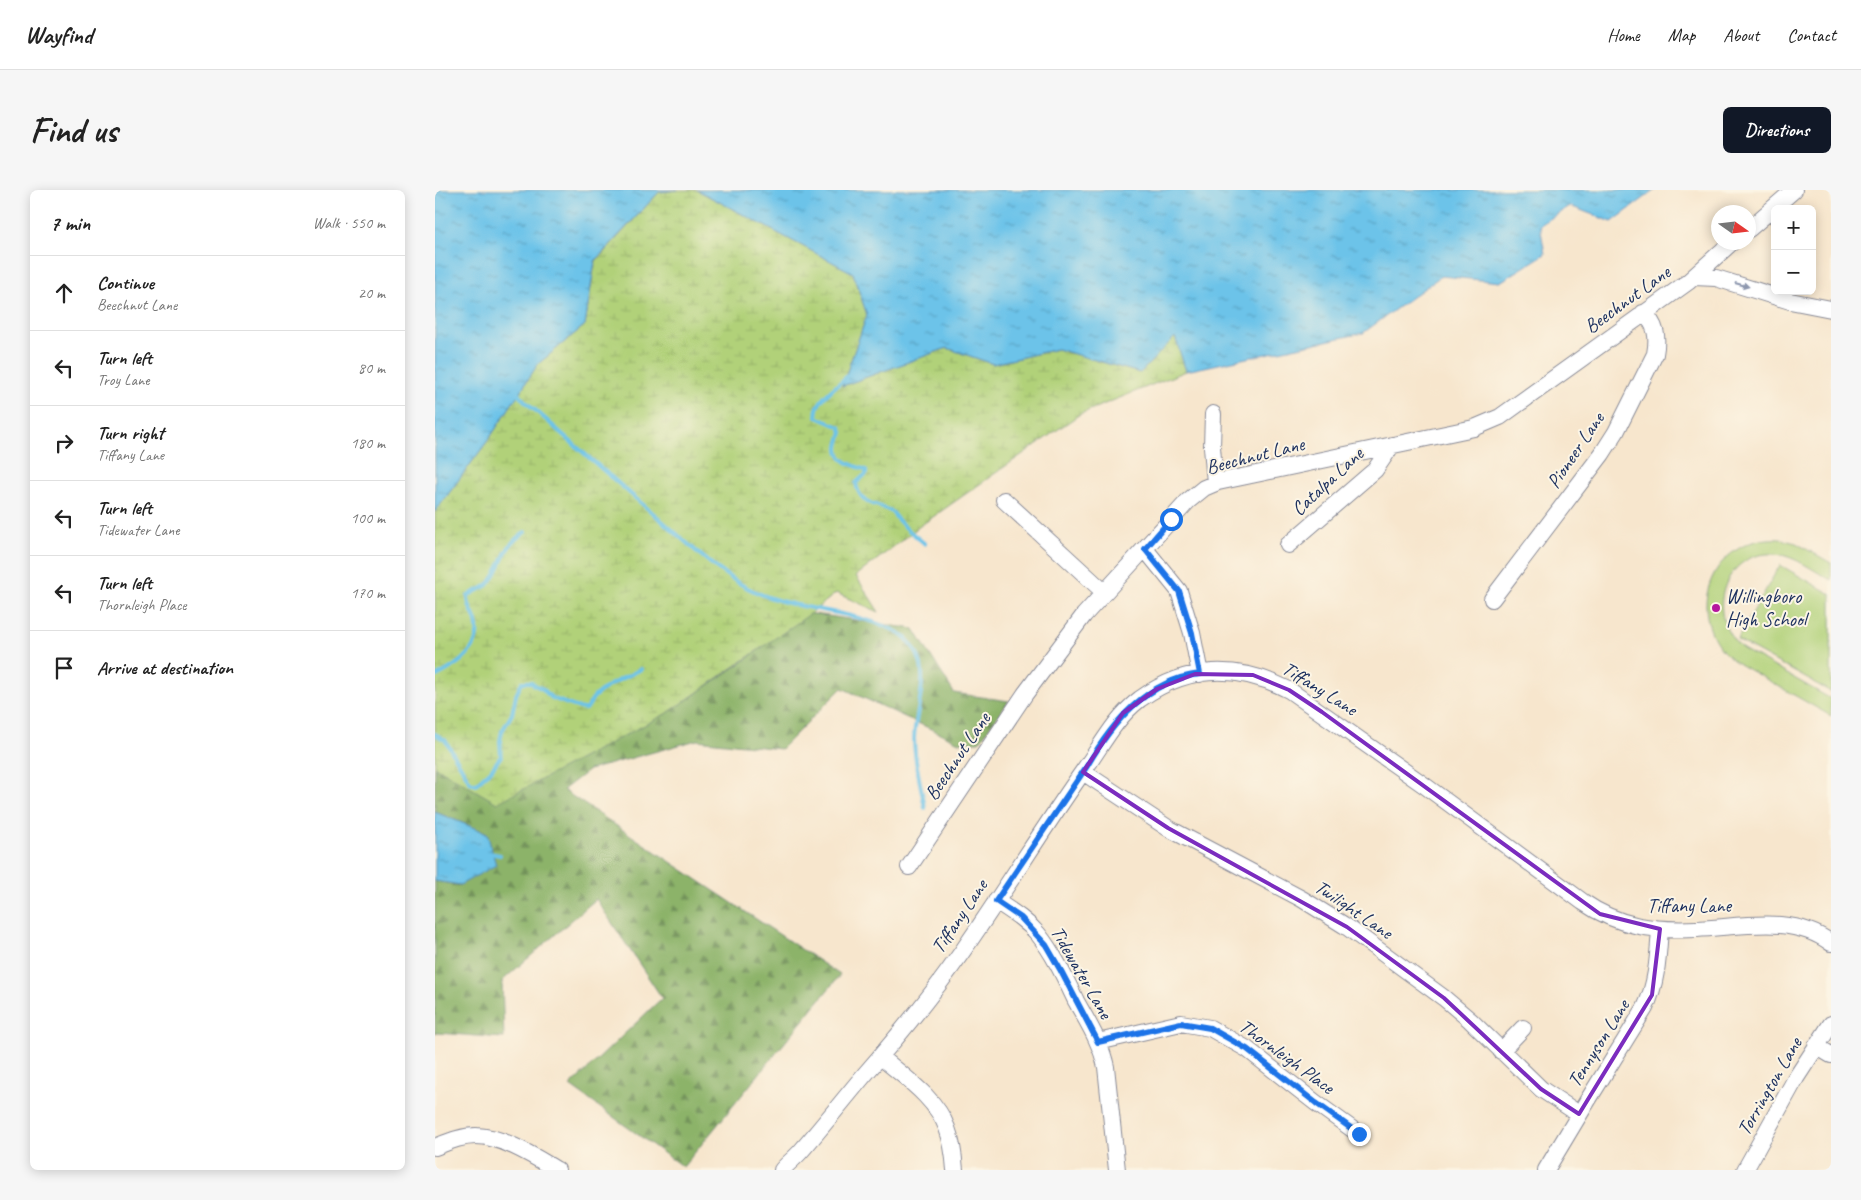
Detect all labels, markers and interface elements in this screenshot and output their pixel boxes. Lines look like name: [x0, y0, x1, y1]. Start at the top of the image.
text: Wayfind: [25, 20, 92, 50]
text: Home: [1607, 24, 1640, 46]
text: Map: [1668, 24, 1695, 46]
text: About: [1723, 24, 1759, 46]
text: Contact: [1787, 24, 1836, 46]
button: Directions: [1723, 107, 1831, 153]
text: Find us: [30, 108, 117, 153]
north arrow: [1711, 205, 1756, 250]
map controls: [1771, 205, 1816, 295]
button: +: [1771, 205, 1816, 250]
text: 7 min: [50, 210, 90, 236]
text: Walk · 550 m: [313, 213, 385, 233]
button: −: [1771, 250, 1816, 295]
street label: Beechnut Lane: [1579, 259, 1676, 339]
text: Continue: [97, 271, 154, 295]
icon: ahead: [50, 279, 78, 307]
one-way arrow: [1734, 281, 1749, 289]
text: 20 m: [358, 283, 385, 303]
text: Beechnut Lane: [97, 295, 177, 315]
text: Turn left: [97, 346, 152, 370]
icon: left: [50, 354, 78, 382]
text: 80 m: [358, 358, 385, 378]
text: Troy Lane: [97, 370, 149, 390]
street label: Pioneer Lane: [1541, 406, 1611, 493]
text: Turn right: [97, 421, 164, 445]
icon: right: [50, 429, 78, 457]
street label: Beechnut Lane: [1203, 431, 1308, 480]
text: 180 m: [351, 433, 385, 453]
street label: Catalpa Lane: [1286, 441, 1370, 521]
text: Tiffany Lane: [97, 445, 164, 465]
text: Turn left: [97, 496, 152, 520]
icon: left: [50, 504, 78, 532]
text: 100 m: [351, 508, 385, 528]
route start: [1160, 508, 1183, 531]
text: Tidewater Lane: [97, 520, 179, 540]
text: Turn left: [97, 571, 152, 595]
icon: left: [50, 579, 78, 607]
text: 170 m: [351, 583, 385, 603]
place label: Willingboro High School: [1726, 584, 1810, 632]
text: Thornleigh Place: [97, 595, 187, 615]
marker: Willingboro High School: [1710, 602, 1722, 614]
icon: arrive: [50, 654, 78, 682]
text: Arrive at destination: [97, 656, 233, 680]
street label: Tiffany Lane: [1278, 656, 1363, 722]
street label: Beechnut Lane: [919, 707, 997, 805]
street label: Tiffany Lane: [926, 873, 994, 958]
street label: Twilight Lane: [1310, 874, 1399, 945]
street label: Tiffany Lane: [1647, 893, 1732, 918]
street label: Tidewater Lane: [1045, 921, 1119, 1024]
street label: Tennyson Lane: [1562, 994, 1636, 1092]
street label: Thornleigh Place: [1234, 1013, 1341, 1100]
street label: Torrington Lane: [1731, 1032, 1808, 1140]
route end: [1348, 1123, 1371, 1146]

